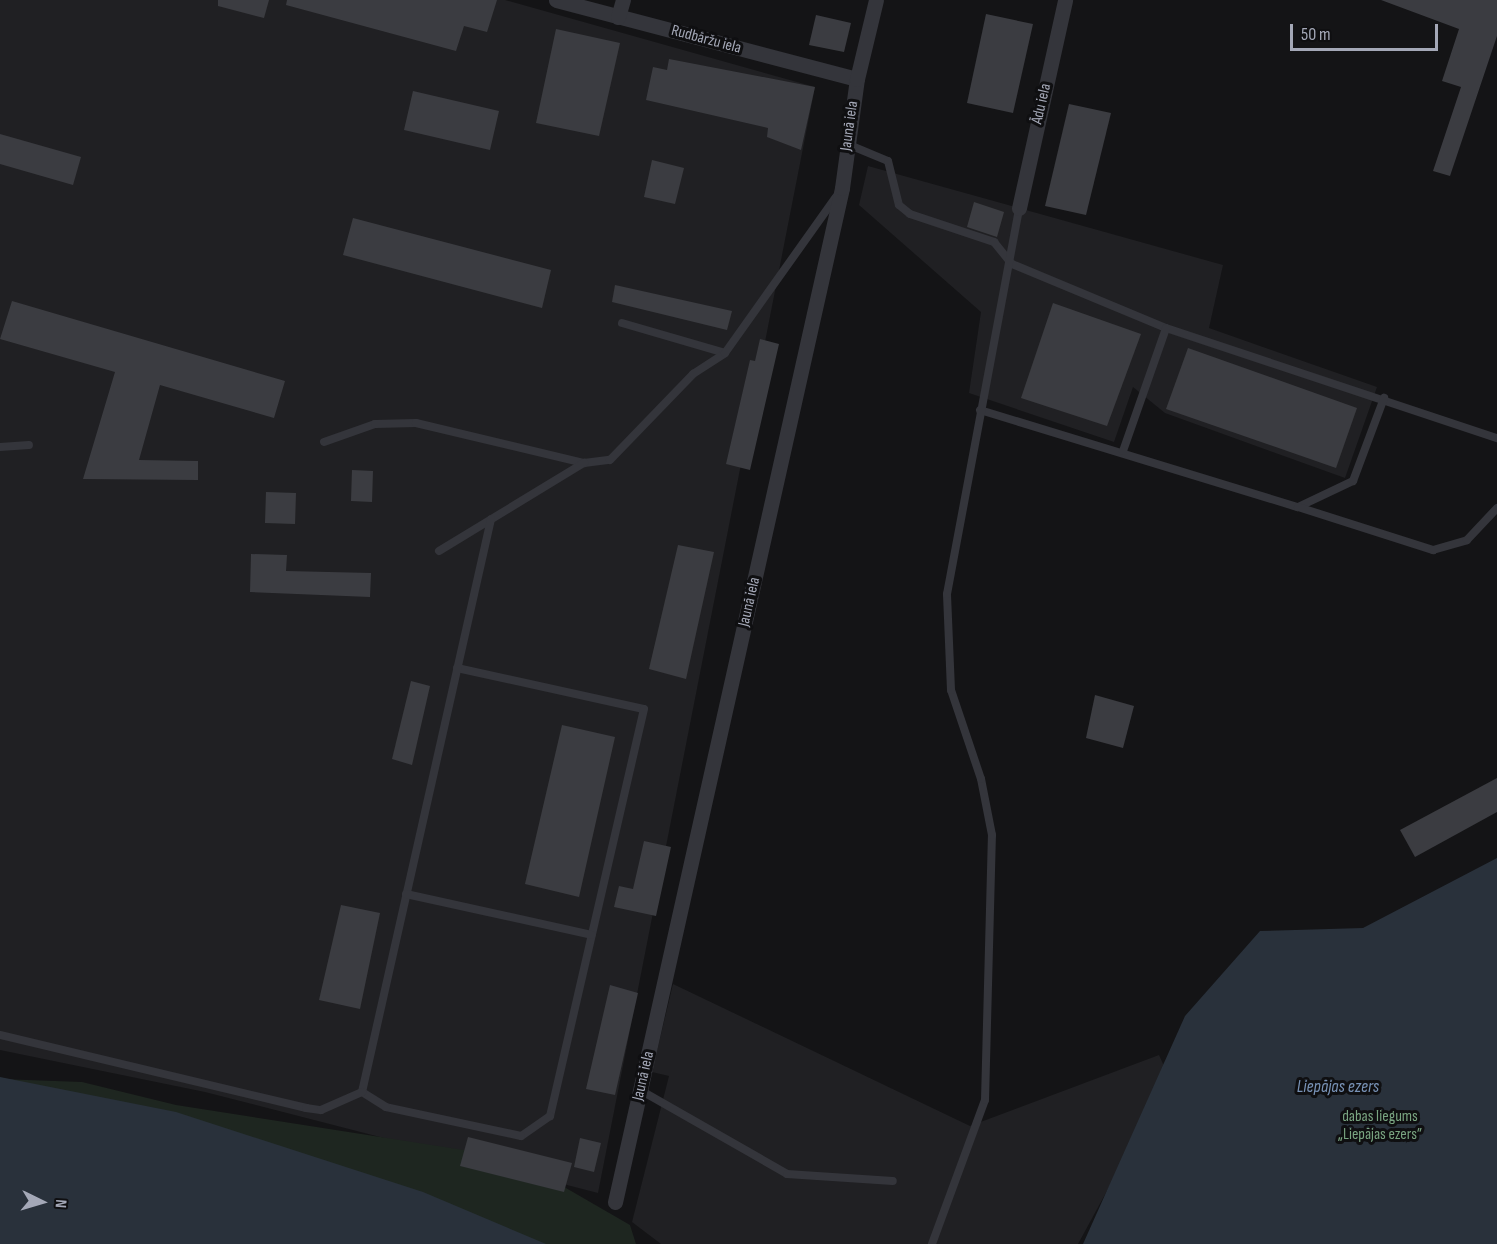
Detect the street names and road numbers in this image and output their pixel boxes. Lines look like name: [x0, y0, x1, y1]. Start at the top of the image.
street label: Rudbāržu iela: [669, 21, 743, 59]
street label: Ādu iela: [1028, 82, 1056, 126]
street label: Jaunā iela: [837, 100, 863, 152]
street label: Jaunā iela: [735, 575, 765, 629]
street label: Jaunā iela: [629, 1049, 659, 1103]

